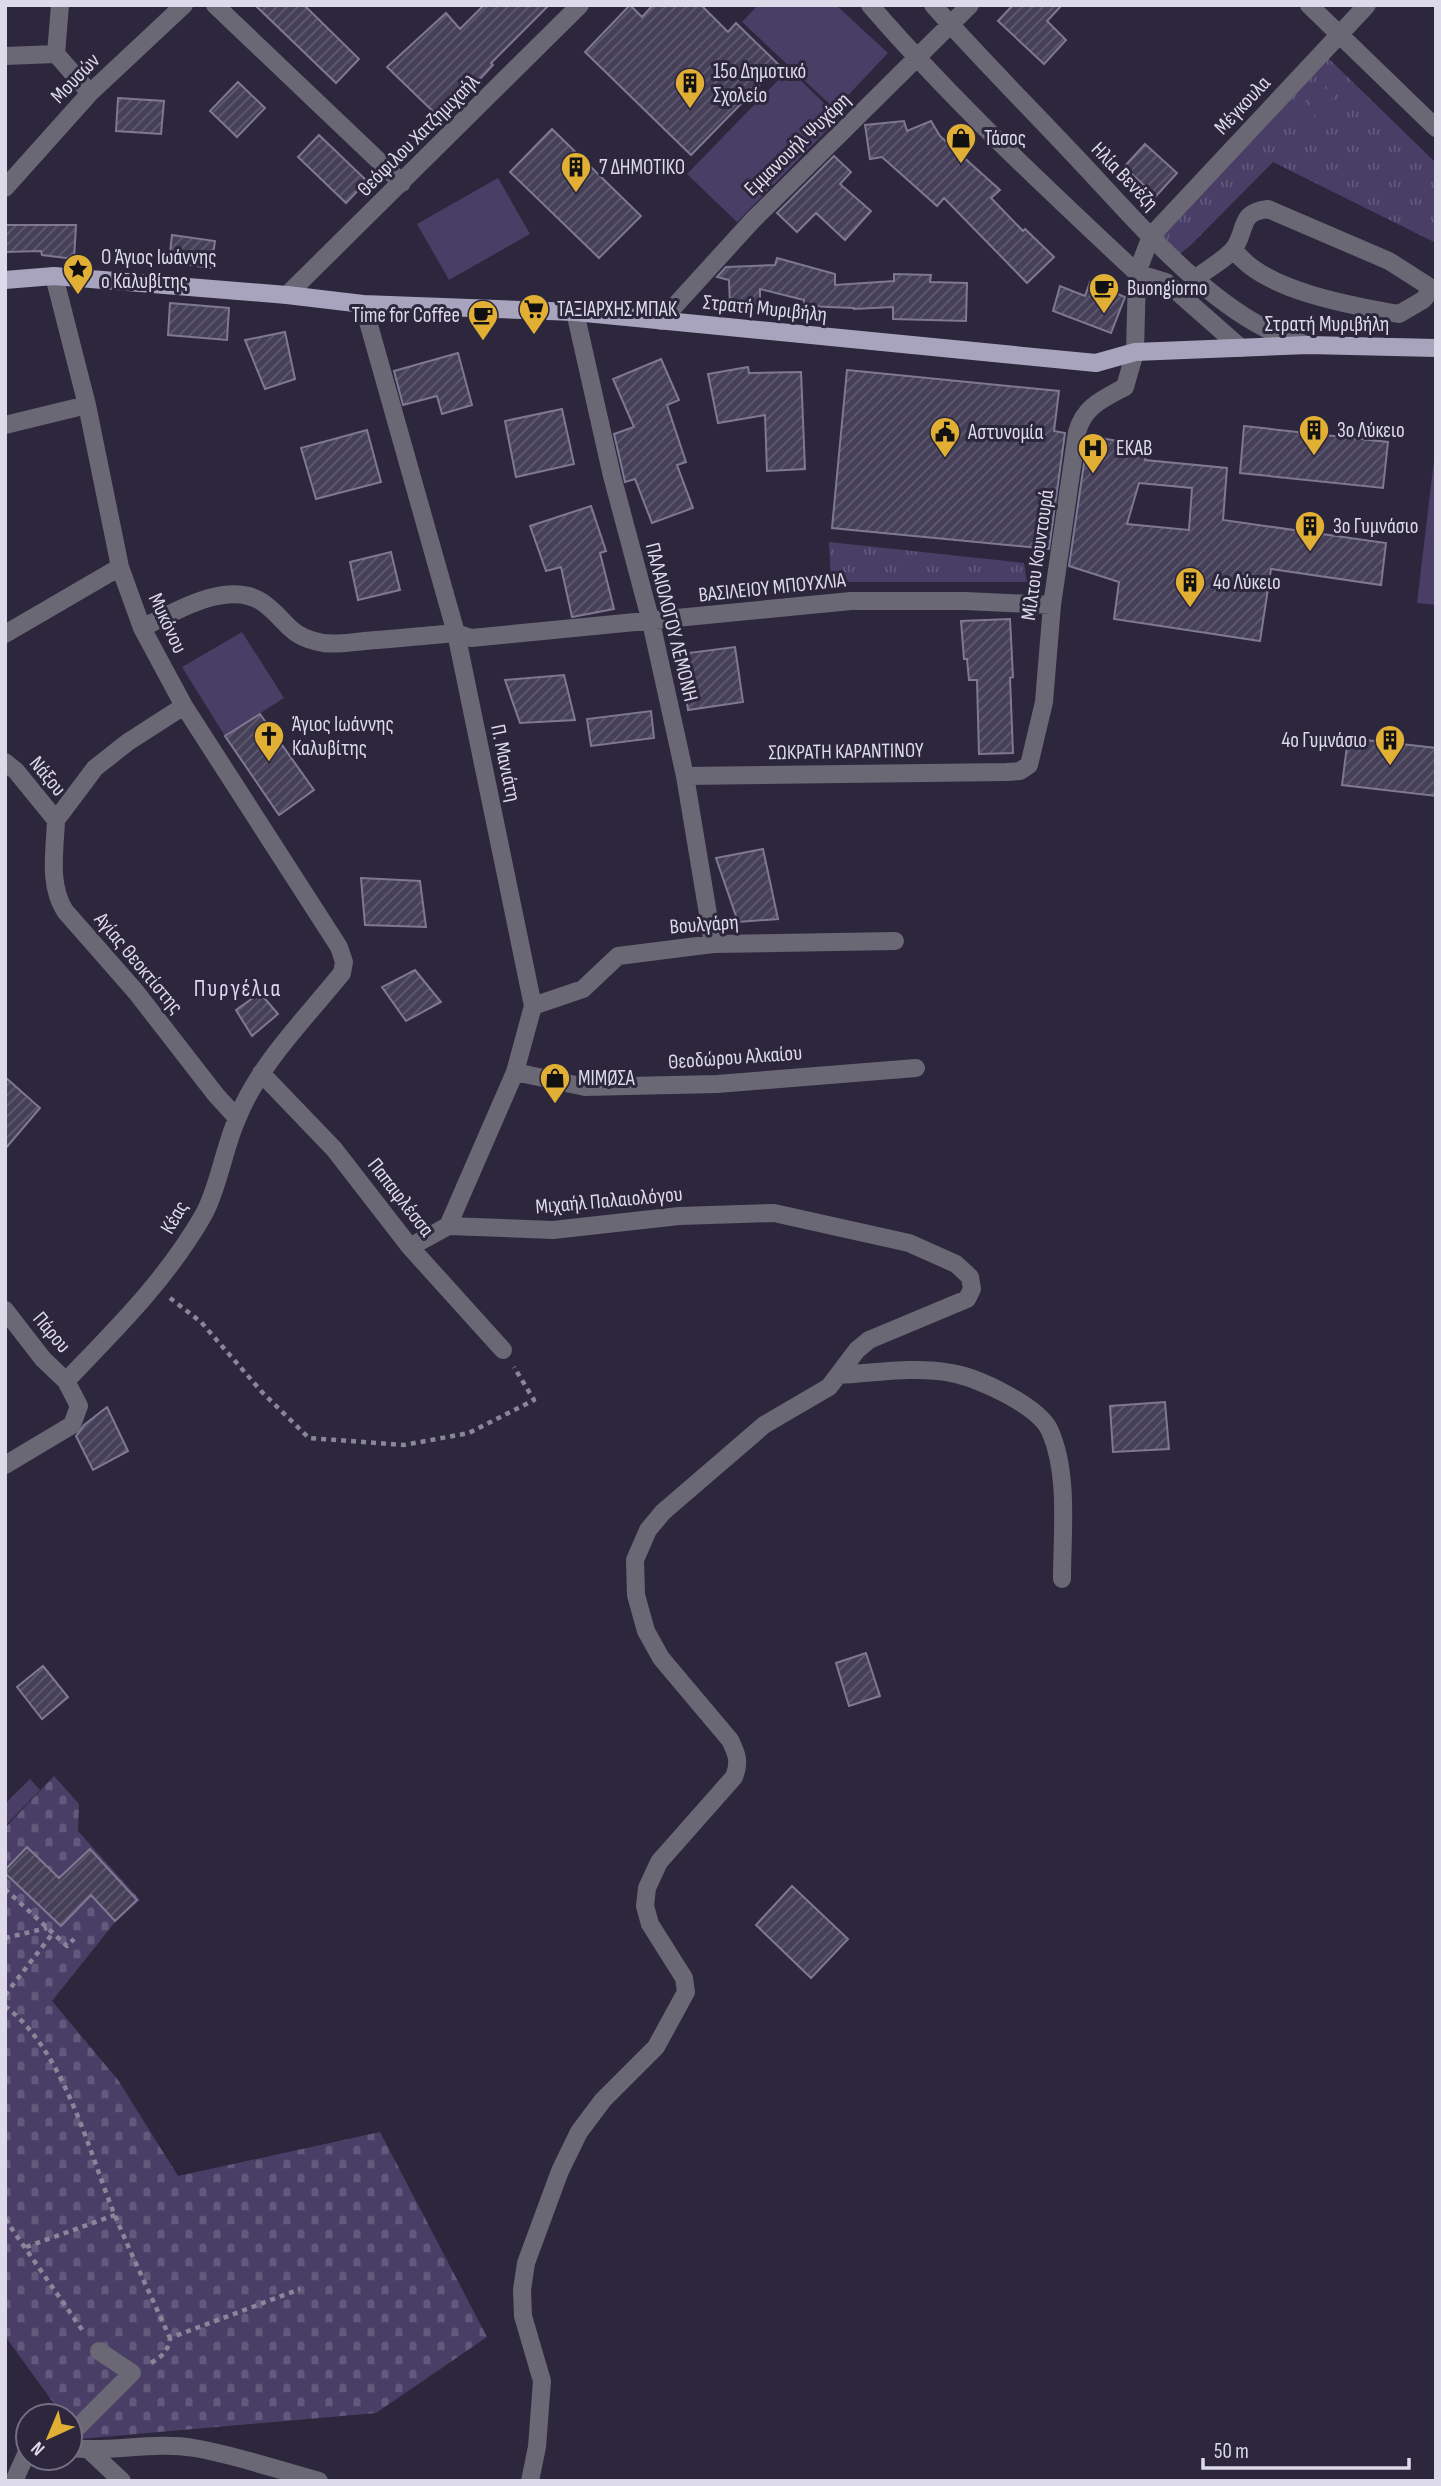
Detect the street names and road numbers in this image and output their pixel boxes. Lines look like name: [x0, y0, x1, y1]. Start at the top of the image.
street label: Μουσών: [46, 48, 105, 109]
street label: Θεόφιλου Χατζημιχαήλ: [352, 69, 485, 202]
street label: Μέγκουλα: [1209, 71, 1276, 140]
street label: Εμμανουήλ Ψυχάρη: [739, 88, 856, 201]
street label: Ηλία Βενέζη: [1086, 137, 1163, 216]
street label: Στρατή Μυριβήλη: [702, 290, 828, 327]
street label: Στρατή Μυριβήλη: [1265, 312, 1389, 337]
street label: Μίλτου Κουντουρά: [1016, 488, 1059, 622]
street label: ΠΑΛΑΙΟΛΟΓΟΥ ΛΕΜΟΝΗ: [640, 540, 703, 704]
street label: ΒΑΣΙΛΕΙΟΥ ΜΠΟΥΧΛΙΑ: [697, 567, 848, 608]
street label: Μυκόνου: [143, 589, 192, 657]
street label: Π. Μανιάτη: [485, 722, 526, 804]
street label: ΣΩΚΡΑΤΗ ΚΑΡΑΝΤΙΝΟΥ: [768, 738, 924, 765]
street label: Νάξου: [24, 751, 71, 801]
street label: Αγίας Θεοκτίστης: [88, 907, 188, 1019]
street label: Βουλγάρη: [669, 910, 739, 939]
street label: Θεοδώρου Αλκαίου: [667, 1040, 803, 1075]
street label: Παπαφλέσσα: [362, 1153, 439, 1242]
street label: Μιχαήλ Παλαιολόγου: [534, 1182, 684, 1219]
street label: Κέας: [155, 1196, 194, 1238]
street label: Πάρου: [27, 1307, 76, 1358]

